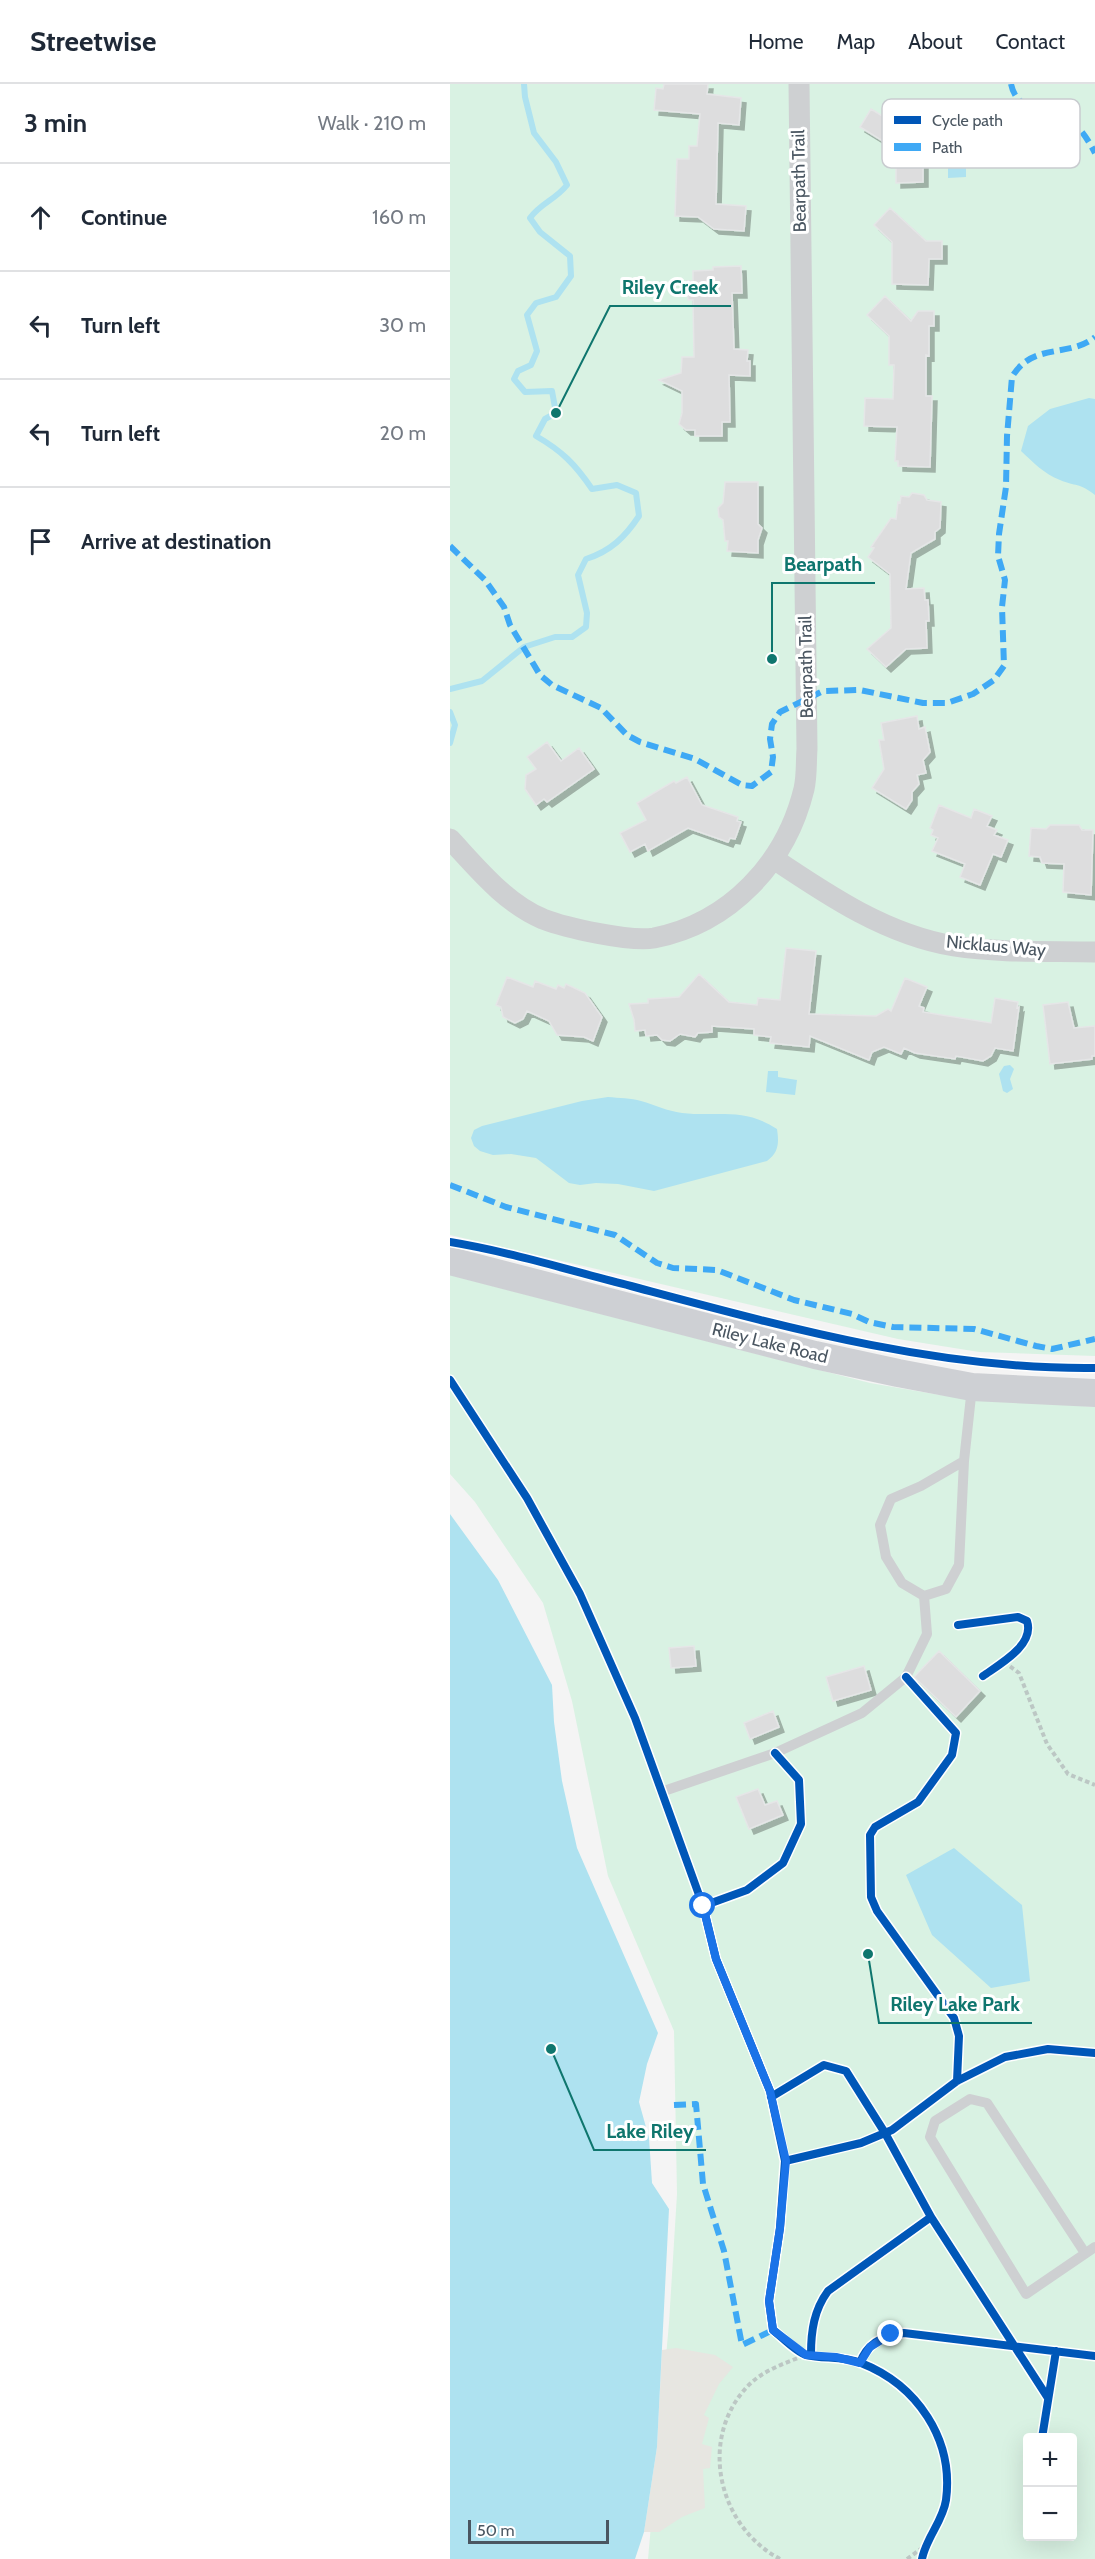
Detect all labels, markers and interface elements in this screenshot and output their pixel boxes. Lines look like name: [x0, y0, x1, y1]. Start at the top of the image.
text: Streetwise: [30, 24, 156, 58]
text: Home: [748, 29, 804, 54]
text: Map: [837, 29, 875, 54]
text: About: [908, 29, 962, 54]
text: Contact: [995, 29, 1065, 54]
legend: [882, 99, 1080, 168]
text: 3 min: [24, 107, 87, 139]
text: Walk · 210 m: [318, 111, 426, 135]
text: Cycle path: [932, 111, 1003, 130]
street label: Bearpath Trail: [787, 129, 811, 233]
text: Path: [932, 138, 963, 157]
icon: ahead: [24, 201, 57, 234]
text: Continue: [81, 204, 167, 231]
text: 160 m: [372, 205, 426, 229]
callout: Riley Creek: [610, 268, 731, 306]
text: Riley Creek: [622, 275, 719, 299]
icon: left: [24, 309, 57, 342]
text: Turn left: [81, 312, 160, 339]
text: 30 m: [379, 313, 426, 337]
icon: left: [24, 417, 57, 450]
text: Turn left: [81, 420, 160, 447]
text: 20 m: [380, 421, 426, 445]
icon: arrive: [24, 525, 57, 558]
text: Arrive at destination: [81, 528, 271, 555]
callout: Bearpath: [772, 545, 875, 583]
text: Bearpath: [784, 552, 862, 576]
street label: Bearpath Trail: [794, 615, 818, 719]
street label: Nicklaus Way: [945, 931, 1047, 961]
street label: Riley Lake Road: [710, 1318, 830, 1368]
route start: [689, 1892, 715, 1918]
callout: Riley Lake Park: [879, 1985, 1032, 2023]
text: Riley Lake Park: [890, 1992, 1020, 2016]
callout: Lake Riley: [594, 2112, 706, 2150]
text: Lake Riley: [606, 2119, 694, 2143]
route end: [877, 2320, 903, 2346]
map controls: [1023, 2433, 1077, 2541]
button: +: [1023, 2433, 1077, 2487]
button: −: [1023, 2487, 1077, 2541]
scale bar: [468, 2517, 609, 2544]
text: 50 m: [477, 2521, 514, 2540]

